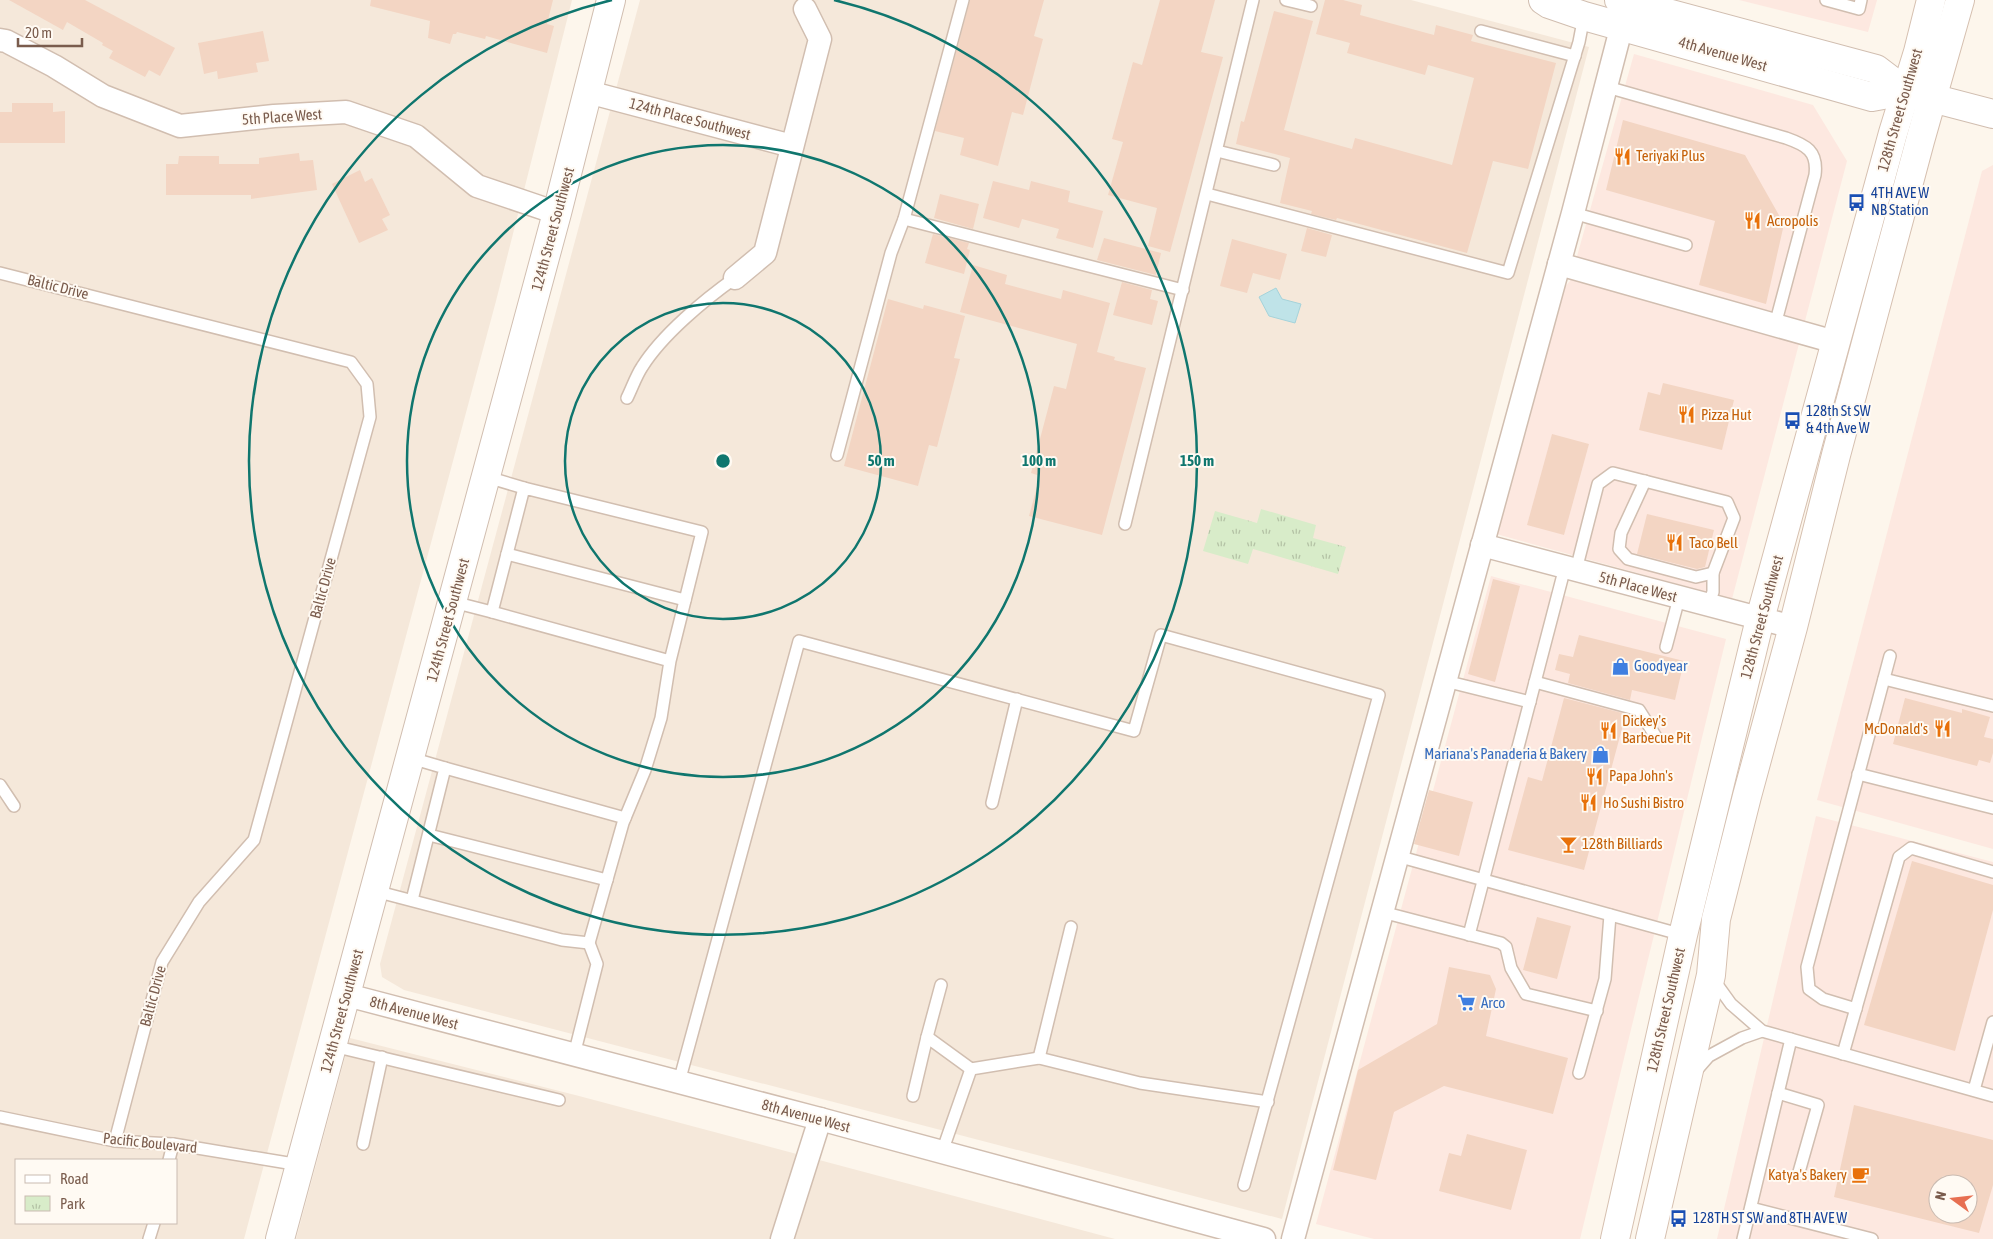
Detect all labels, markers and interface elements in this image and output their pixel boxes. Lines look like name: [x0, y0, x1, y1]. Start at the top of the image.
scale bar: [18, 15, 81, 47]
text: 20 m: [25, 24, 52, 41]
street label: 4th Avenue West: [1677, 33, 1769, 74]
street label: 128th Street Southwest: [1874, 46, 1925, 173]
street label: 124th Place Southwest: [628, 94, 753, 143]
street label: 5th Place West: [241, 105, 323, 128]
restaurant icon: Teriyaki Plus: [1612, 146, 1632, 166]
place label: Teriyaki Plus: [1636, 147, 1705, 164]
street label: 124th Street Southwest: [528, 165, 577, 292]
place label: 4TH AVE W NB Station: [1871, 184, 1929, 218]
bus stop icon: 4TH AVE W NB Station: [1847, 192, 1867, 212]
restaurant icon: Acropolis: [1743, 211, 1763, 231]
place label: Acropolis: [1767, 212, 1818, 229]
street label: Baltic Drive: [26, 271, 91, 302]
place label: 128th St SW & 4th Ave W: [1806, 402, 1871, 436]
restaurant icon: Pizza Hut: [1677, 405, 1697, 425]
place label: Pizza Hut: [1701, 406, 1752, 423]
bus stop icon: 128th St SW & 4th Ave W: [1782, 410, 1802, 430]
centre of rings: [714, 452, 732, 470]
text: 50 m: [868, 452, 895, 469]
text: 100 m: [1022, 452, 1056, 469]
text: 150 m: [1180, 452, 1214, 469]
restaurant icon: Taco Bell: [1665, 533, 1685, 553]
place label: Taco Bell: [1689, 534, 1738, 551]
street label: 128th Street Southwest: [1737, 553, 1786, 680]
street label: Baltic Drive: [306, 555, 339, 620]
street label: 124th Street Southwest: [423, 556, 472, 683]
street label: 5th Place West: [1597, 568, 1679, 605]
shop icon: Goodyear: [1610, 656, 1630, 676]
place label: Goodyear: [1634, 657, 1688, 674]
place label: Dickey's Barbecue Pit: [1622, 712, 1691, 746]
restaurant icon: McDonald's: [1932, 719, 1952, 739]
restaurant icon: Dickey's Barbecue Pit: [1598, 720, 1618, 740]
place label: McDonald's: [1864, 720, 1928, 737]
shop icon: Mariana's Panaderia & Bakery: [1591, 744, 1611, 764]
place label: Mariana's Panaderia & Bakery: [1424, 745, 1587, 762]
restaurant icon: Papa John's: [1585, 766, 1605, 786]
place label: Papa John's: [1609, 767, 1673, 784]
restaurant icon: Ho Sushi Bistro: [1579, 793, 1599, 813]
place label: Ho Sushi Bistro: [1603, 794, 1684, 811]
bar icon: 128th Billiards: [1558, 834, 1578, 854]
place label: 128th Billiards: [1582, 835, 1663, 852]
street label: 128th Street Southwest: [1643, 946, 1688, 1074]
street label: 124th Street Southwest: [317, 947, 366, 1074]
street label: Baltic Drive: [136, 963, 169, 1028]
street label: 8th Avenue West: [368, 993, 460, 1033]
supermarket icon: Arco: [1457, 993, 1477, 1013]
place label: Arco: [1481, 994, 1505, 1011]
street label: 8th Avenue West: [760, 1096, 852, 1136]
street label: Pacific Boulevard: [102, 1129, 198, 1156]
legend: [15, 1159, 178, 1224]
cafe icon: Katya's Bakery: [1851, 1165, 1871, 1185]
place label: Katya's Bakery: [1768, 1166, 1847, 1183]
text: Road: [60, 1170, 89, 1187]
north arrow: [1928, 1174, 1978, 1224]
text: N: [1932, 1190, 1949, 1202]
text: Park: [60, 1195, 85, 1212]
bus stop icon: 128TH ST SW and 8TH AVE W: [1669, 1208, 1689, 1228]
place label: 128TH ST SW and 8TH AVE W: [1693, 1209, 1847, 1226]

